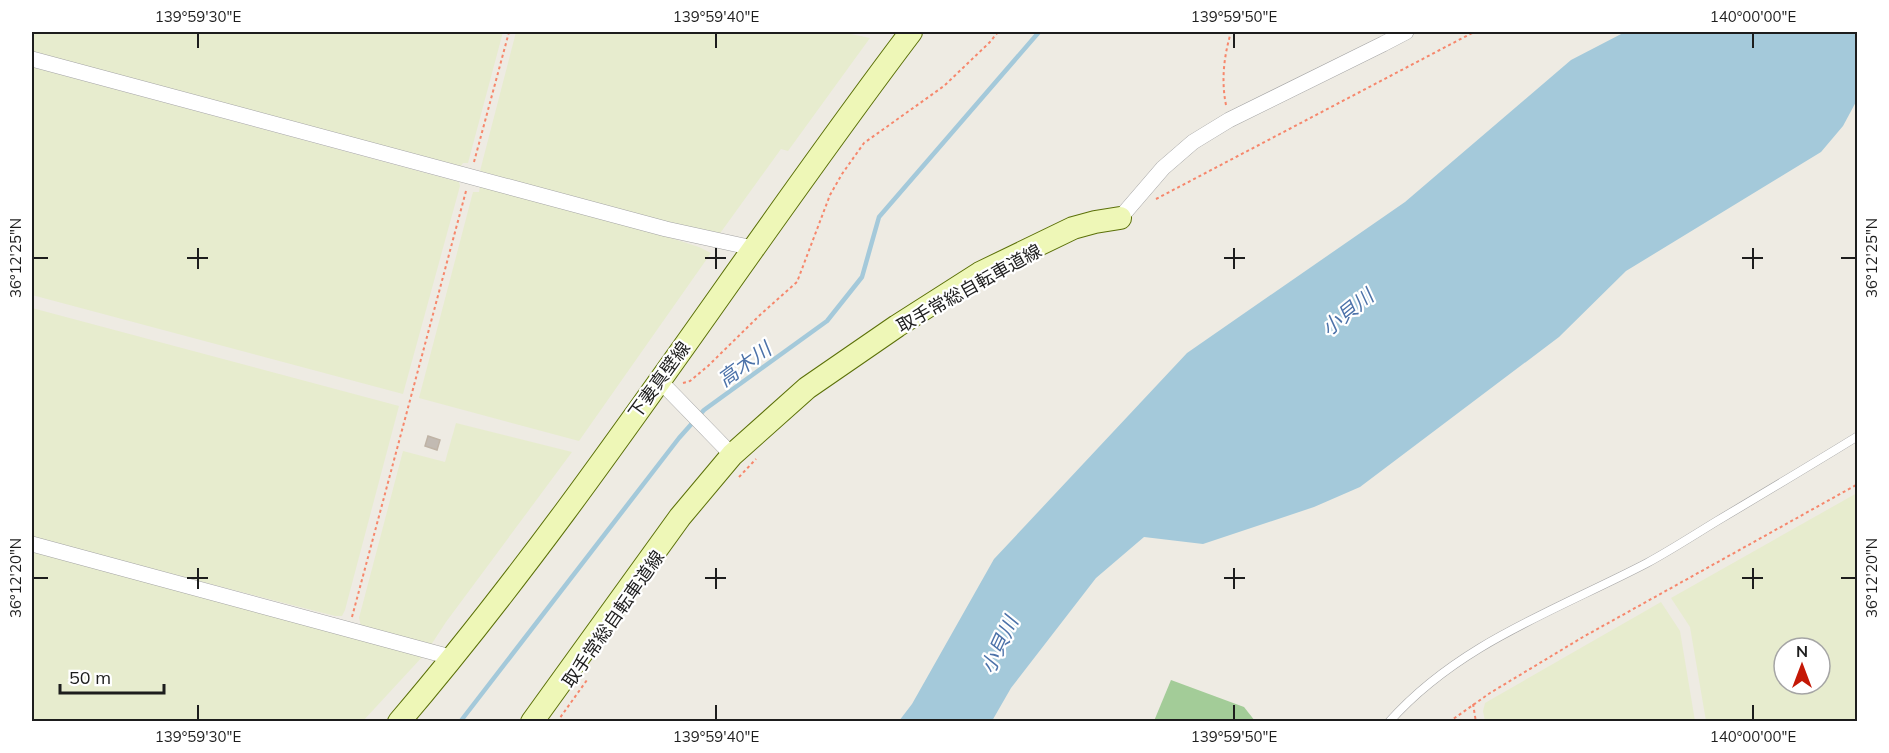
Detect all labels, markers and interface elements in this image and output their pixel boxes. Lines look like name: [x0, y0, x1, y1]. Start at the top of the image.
text: 139°59'30"E: [155, 7, 241, 26]
text: 139°59'40"E: [673, 7, 759, 26]
text: 139°59'50"E: [1191, 7, 1277, 26]
text: 140°00'00"E: [1710, 7, 1796, 26]
text: 36°12'25"N: [6, 218, 25, 298]
text: 36°12'25"N: [1862, 218, 1881, 298]
street label: 取手常総自転車道線: [893, 239, 1045, 337]
water label: 小貝川: [1316, 282, 1380, 341]
water label: 高木川: [712, 335, 777, 392]
street label: 下妻真壁線: [623, 337, 695, 423]
text: 36°12'20"N: [6, 538, 25, 618]
text: 36°12'20"N: [1862, 538, 1881, 618]
street label: 取手常総自転車道線: [557, 546, 669, 692]
water label: 小貝川: [975, 611, 1024, 677]
north arrow: [1772, 636, 1832, 696]
text: N: [1796, 641, 1808, 661]
scale bar: [60, 657, 164, 695]
text: 50 m: [69, 666, 111, 689]
text: 139°59'30"E: [155, 727, 241, 746]
text: 139°59'40"E: [673, 727, 759, 746]
text: 139°59'50"E: [1191, 727, 1277, 746]
text: 140°00'00"E: [1710, 727, 1796, 746]

